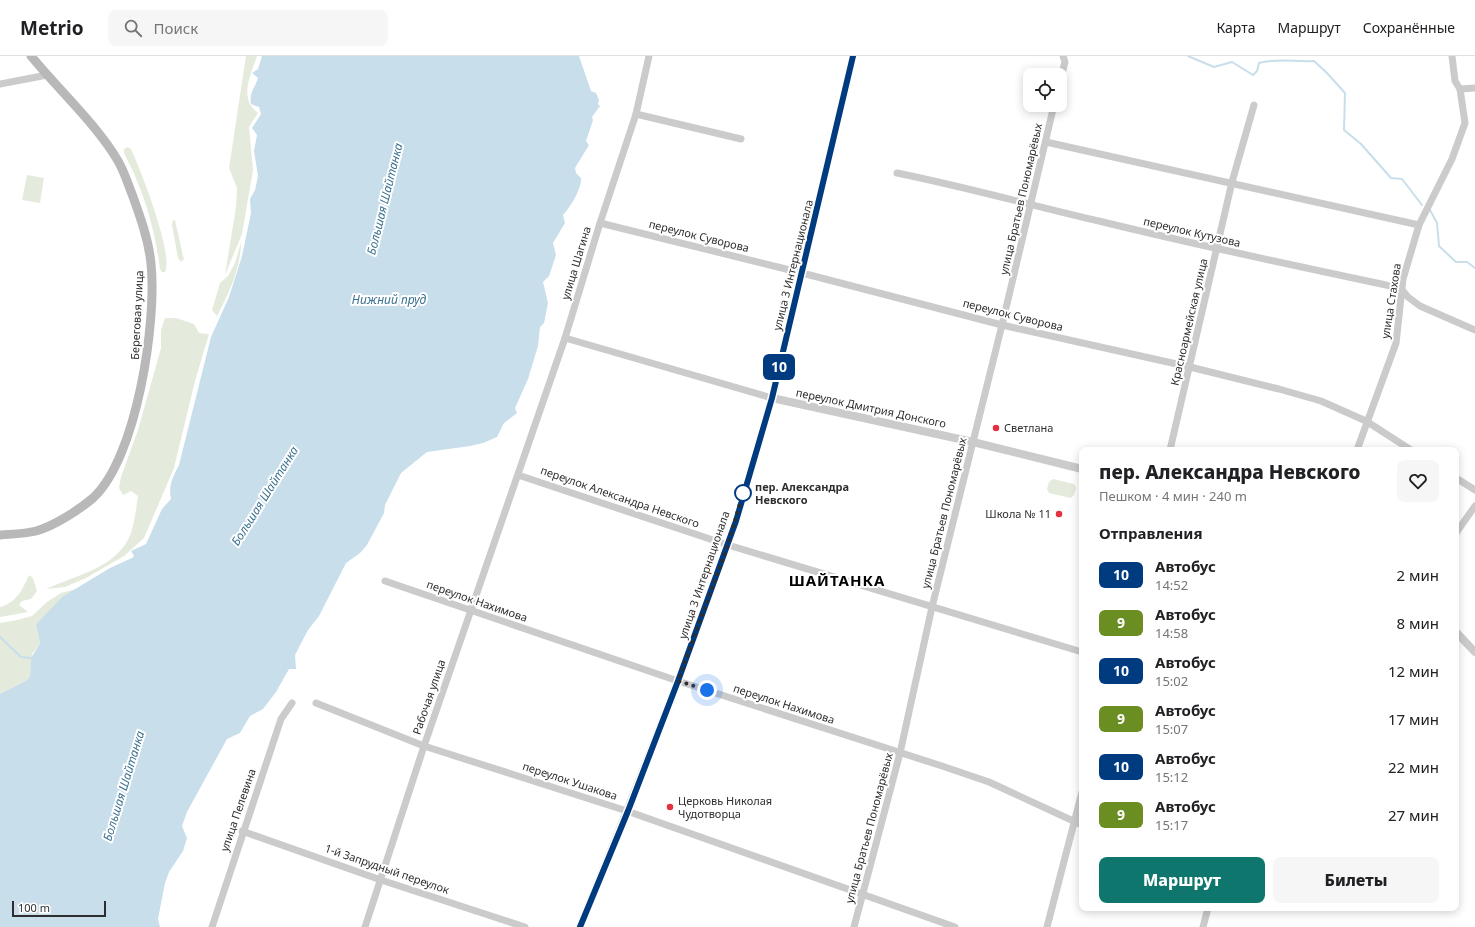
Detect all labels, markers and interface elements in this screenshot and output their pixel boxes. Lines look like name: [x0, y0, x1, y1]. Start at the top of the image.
search box: [108, 10, 388, 46]
text: Metrio: [20, 15, 84, 41]
icon: search: [122, 17, 144, 39]
text: Поиск: [154, 18, 198, 38]
text: Карта: [1216, 18, 1255, 37]
text: Маршрут: [1277, 18, 1341, 37]
text: Сохранённые: [1363, 18, 1455, 37]
map controls: [1023, 68, 1067, 112]
button: locate: [1023, 68, 1067, 112]
street label: улица Братьев Пономарёвых: [996, 121, 1045, 276]
water label: Большая Шайтанка: [362, 141, 407, 256]
street label: улица 3 Интернационала: [769, 198, 816, 332]
street label: переулок Кутузова: [1142, 213, 1242, 250]
street label: переулок Суворова: [647, 216, 751, 255]
street label: улица Шагина: [557, 224, 594, 301]
street label: Красноармейская улица: [1167, 257, 1210, 387]
street label: улица Стахова: [1377, 262, 1404, 340]
street label: Береговая улица: [127, 270, 146, 360]
water label: Нижний пруд: [352, 291, 427, 308]
street label: переулок Суворова: [961, 295, 1065, 334]
line badge: 10: [761, 354, 797, 380]
text: 10: [771, 357, 787, 376]
street label: переулок Дмитрия Донского: [795, 384, 948, 431]
place label: Светлана: [1004, 420, 1053, 435]
marker: Светлана: [991, 423, 1001, 433]
street label: улица Братьев Пономарёвых: [917, 435, 970, 590]
water label: Большая Шайтанка: [227, 443, 302, 549]
text: пер. Александра Невского: [1099, 459, 1360, 485]
button: heart: [1397, 460, 1439, 502]
street label: переулок Александра Невского: [539, 462, 702, 531]
place label: пер. Александра Невского: [755, 479, 849, 507]
marker: пер. Александра Невского: [734, 484, 752, 502]
text: Пешком · 4 мин · 240 m: [1099, 487, 1247, 505]
place label: Школа № 11: [985, 506, 1051, 521]
street label: улица 3 Интернационала: [675, 509, 733, 641]
marker: Школа № 11: [1054, 509, 1064, 519]
text: Отправления: [1099, 523, 1203, 543]
text: Автобус: [1155, 556, 1216, 576]
text: 10: [1113, 565, 1129, 584]
text: 2 мин: [1396, 565, 1439, 585]
district label: ШАЙТАНКА: [789, 570, 885, 590]
street label: переулок Нахимова: [425, 576, 530, 625]
text: 14:52: [1155, 576, 1188, 594]
text: Автобус: [1155, 604, 1216, 624]
text: 9: [1117, 613, 1125, 632]
text: 8 мин: [1396, 613, 1439, 633]
text: 14:58: [1155, 624, 1188, 642]
text: Автобус: [1155, 652, 1216, 672]
street label: Рабочая улица: [409, 657, 448, 736]
text: 10: [1113, 661, 1129, 680]
text: 12 мин: [1388, 661, 1439, 681]
text: 15:02: [1155, 672, 1188, 690]
your location: [697, 680, 717, 700]
street label: переулок Нахимова: [732, 680, 837, 727]
text: Автобус: [1155, 700, 1216, 720]
text: 9: [1117, 709, 1125, 728]
text: 17 мин: [1388, 709, 1439, 729]
text: 15:07: [1155, 720, 1188, 738]
water label: Большая Шайтанка: [99, 729, 148, 843]
text: Автобус: [1155, 748, 1216, 768]
street label: улица Братьев Пономарёвых: [841, 751, 896, 905]
text: 10: [1113, 757, 1129, 776]
text: 22 мин: [1388, 757, 1439, 777]
street label: переулок Ушакова: [521, 758, 620, 803]
street label: улица Пелевина: [216, 766, 259, 853]
text: 15:12: [1155, 768, 1188, 786]
place label: Церковь Николая Чудотворца: [678, 793, 772, 821]
text: Автобус: [1155, 796, 1216, 816]
marker: Церковь Николая Чудотворца: [665, 802, 675, 812]
text: 9: [1117, 805, 1125, 824]
text: 27 мин: [1388, 805, 1439, 825]
text: 15:17: [1155, 816, 1188, 834]
street label: 1-й Запрудный переулок: [323, 840, 451, 897]
button: Маршрут: [1099, 857, 1265, 903]
button: Билеты: [1273, 857, 1439, 903]
scale bar: [12, 899, 106, 918]
text: 100 m: [18, 900, 50, 915]

